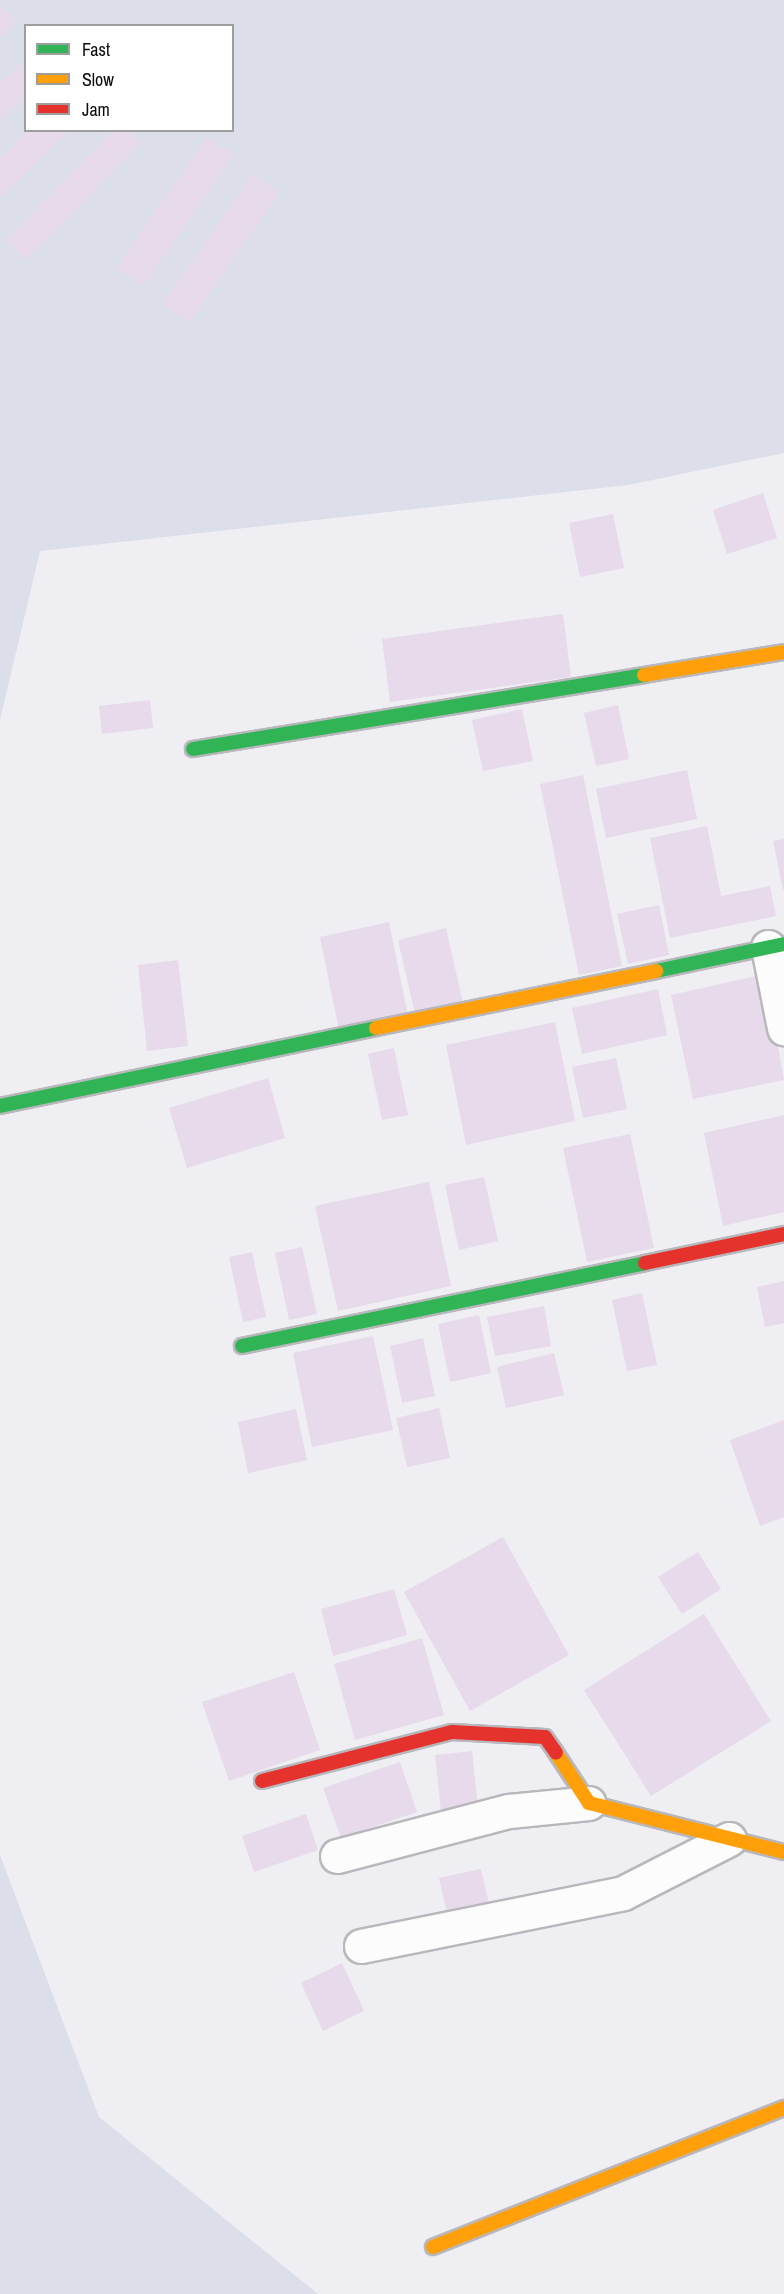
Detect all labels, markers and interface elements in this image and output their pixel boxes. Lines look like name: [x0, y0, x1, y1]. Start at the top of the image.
legend: [24, 24, 234, 132]
text: Fast: [82, 37, 110, 62]
text: Slow: [82, 67, 114, 92]
text: Jam: [82, 97, 110, 122]

